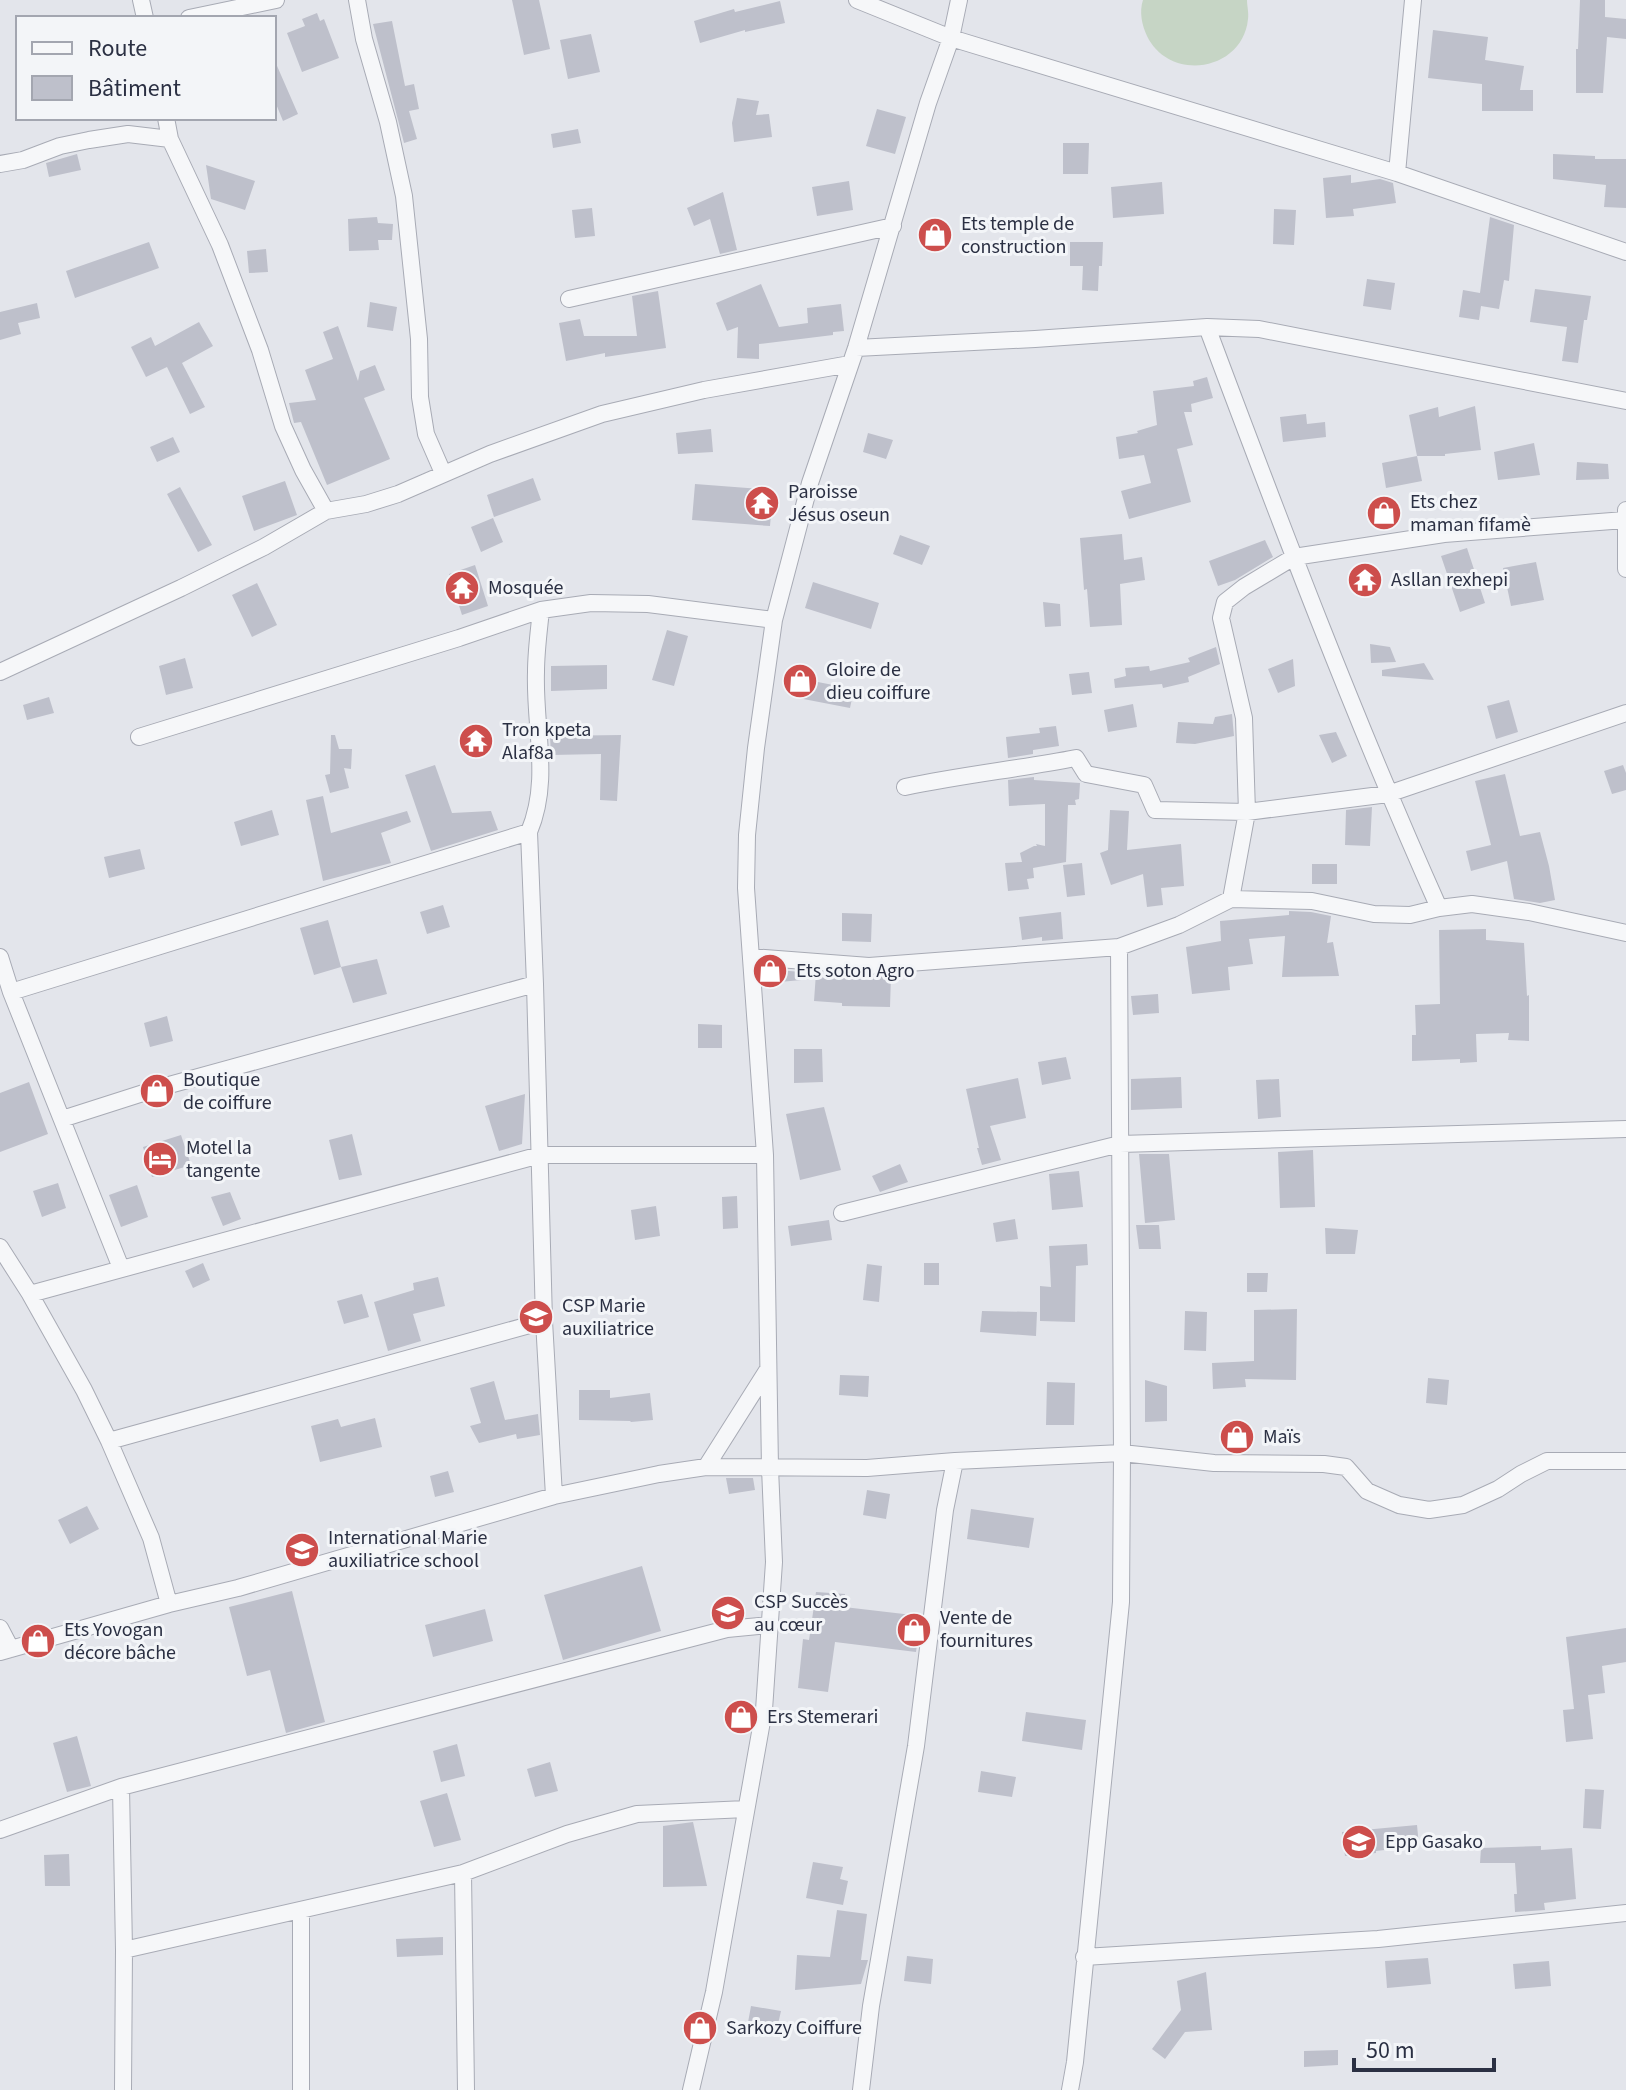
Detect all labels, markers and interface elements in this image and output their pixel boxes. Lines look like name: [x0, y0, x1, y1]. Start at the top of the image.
legend: [16, 16, 276, 120]
text: Route: [88, 31, 147, 66]
text: Bâtiment: [88, 71, 181, 106]
place label: Ets temple de construction: [961, 210, 1074, 261]
shop icon: Ets temple de construction: [916, 216, 954, 254]
place label: Paroisse Jésus oseun: [788, 478, 890, 529]
temple icon: Paroisse Jésus oseun: [743, 484, 781, 522]
place label: Ets chez maman fifamè: [1410, 488, 1531, 539]
shop icon: Ets chez maman fifamè: [1365, 494, 1403, 532]
temple icon: Asllan rexhepi: [1346, 561, 1384, 599]
place label: Asllan rexhepi: [1391, 566, 1508, 594]
temple icon: Mosquée: [443, 569, 481, 607]
place label: Mosquée: [488, 574, 564, 602]
place label: Gloire de dieu coiffure: [826, 656, 930, 707]
shop icon: Gloire de dieu coiffure: [781, 662, 819, 700]
place label: Tron kpeta Alaf8a: [502, 716, 591, 767]
temple icon: Tron kpeta Alaf8a: [457, 722, 495, 760]
shop icon: Ets soton Agro: [751, 952, 789, 990]
place label: Ets soton Agro: [796, 957, 915, 985]
place label: Boutique de coiffure: [183, 1066, 272, 1117]
shop icon: Boutique de coiffure: [138, 1072, 176, 1110]
place label: Motel la tangente: [186, 1134, 261, 1185]
hotel icon: Motel la tangente: [141, 1140, 179, 1178]
place label: CSP Marie auxiliatrice: [562, 1292, 654, 1343]
school or university icon: CSP Marie auxiliatrice: [517, 1298, 555, 1336]
shop icon: Maïs: [1218, 1418, 1256, 1456]
place label: Maïs: [1263, 1423, 1301, 1451]
place label: International Marie auxiliatrice school: [328, 1524, 487, 1575]
school or university icon: International Marie auxiliatrice school: [283, 1531, 321, 1569]
place label: CSP Succès au cœur: [754, 1588, 848, 1639]
school or university icon: CSP Succès au cœur: [709, 1594, 747, 1632]
place label: Vente de fournitures: [940, 1604, 1033, 1655]
shop icon: Vente de fournitures: [895, 1611, 933, 1649]
place label: Ets Yovogan décore bâche: [64, 1616, 176, 1667]
shop icon: Ets Yovogan décore bâche: [19, 1622, 57, 1660]
shop icon: Ers Stemerari: [722, 1698, 760, 1736]
place label: Ers Stemerari: [767, 1703, 878, 1731]
school or university icon: Epp Gasako: [1340, 1823, 1378, 1861]
place label: Epp Gasako: [1385, 1828, 1483, 1856]
shop icon: Sarkozy Coiffure: [681, 2009, 719, 2047]
place label: Sarkozy Coiffure: [726, 2014, 862, 2042]
scale bar: [1354, 2022, 1494, 2072]
text: 50 m: [1366, 2033, 1415, 2068]

